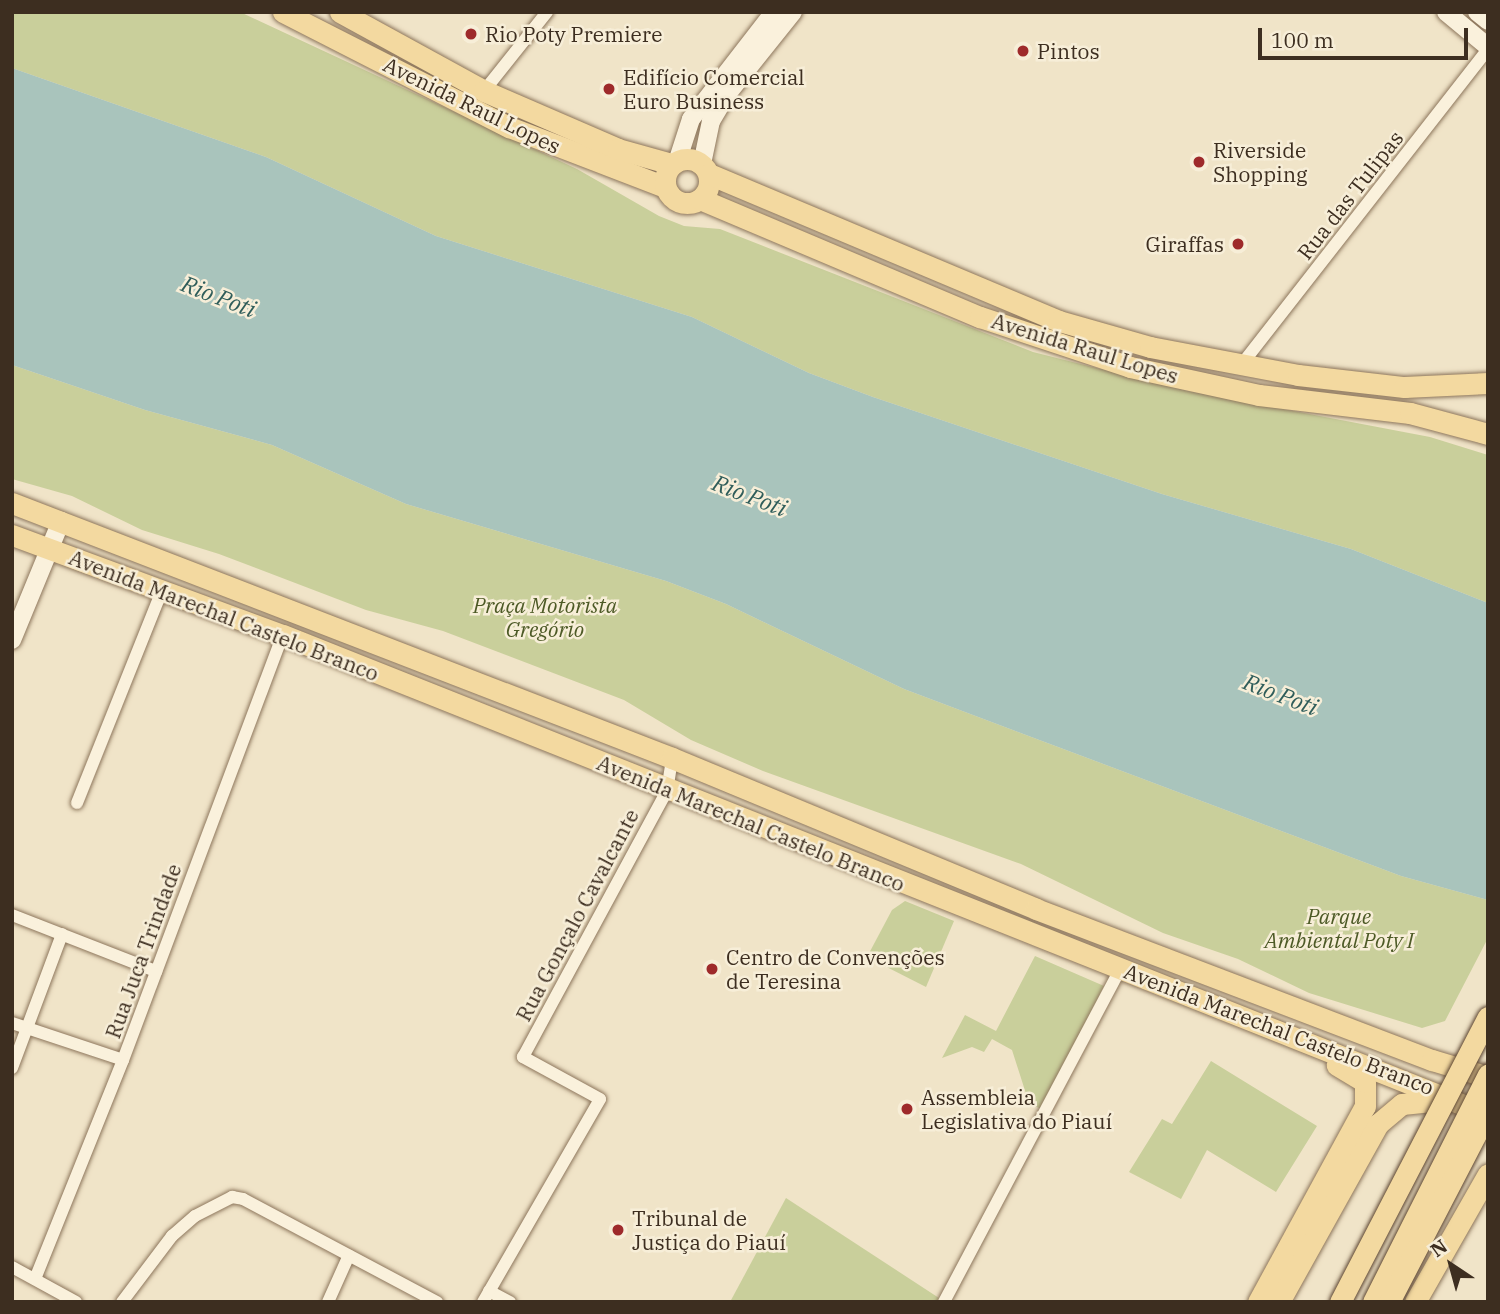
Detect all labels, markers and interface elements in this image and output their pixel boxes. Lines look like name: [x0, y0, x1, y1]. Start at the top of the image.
scale bar: [1262, 14, 1472, 58]
place label: Rio Poty Premiere: [485, 21, 662, 47]
marker: Rio Poty Premiere: [463, 26, 479, 42]
text: 100 m: [1271, 26, 1334, 54]
place label: Pintos: [1037, 38, 1100, 64]
marker: Pintos: [1015, 43, 1031, 59]
street label: Avenida Raul Lopes: [379, 51, 565, 159]
place label: Edifício Comercial Euro Business: [623, 64, 805, 114]
marker: Edifício Comercial Euro Business: [601, 81, 617, 97]
street label: Rua das Tulipas: [1292, 126, 1408, 264]
place label: Riverside Shopping: [1213, 137, 1307, 187]
marker: Riverside Shopping: [1191, 154, 1207, 170]
place label: Giraffas: [1146, 231, 1224, 257]
marker: Giraffas: [1230, 236, 1246, 252]
water label: Rio Poti: [178, 269, 260, 323]
street label: Avenida Raul Lopes: [989, 308, 1181, 388]
water label: Rio Poti: [709, 468, 791, 522]
street label: Avenida Marechal Castelo Branco: [66, 544, 382, 686]
park label: Praça Motorista Gregório: [473, 592, 617, 642]
water label: Rio Poti: [1240, 667, 1322, 721]
street label: Avenida Marechal Castelo Branco: [593, 750, 909, 896]
street label: Rua Gonçalo Cavalcante: [510, 805, 644, 1025]
street label: Rua Juca Trindade: [100, 860, 186, 1042]
park label: Parque Ambiental Poty I: [1264, 903, 1414, 953]
place label: Centro de Convenções de Teresina: [726, 944, 945, 994]
street label: Avenida Marechal Castelo Branco: [1121, 958, 1437, 1100]
marker: Centro de Convenções de Teresina: [704, 961, 720, 977]
place label: Assembleia Legislativa do Piauí: [921, 1084, 1112, 1134]
marker: Assembleia Legislativa do Piauí: [899, 1101, 915, 1117]
place label: Tribunal de Justiça do Piauí: [632, 1205, 786, 1255]
marker: Tribunal de Justiça do Piauí: [610, 1222, 626, 1238]
north arrow: [1416, 1230, 1486, 1300]
text: N: [1426, 1234, 1452, 1262]

